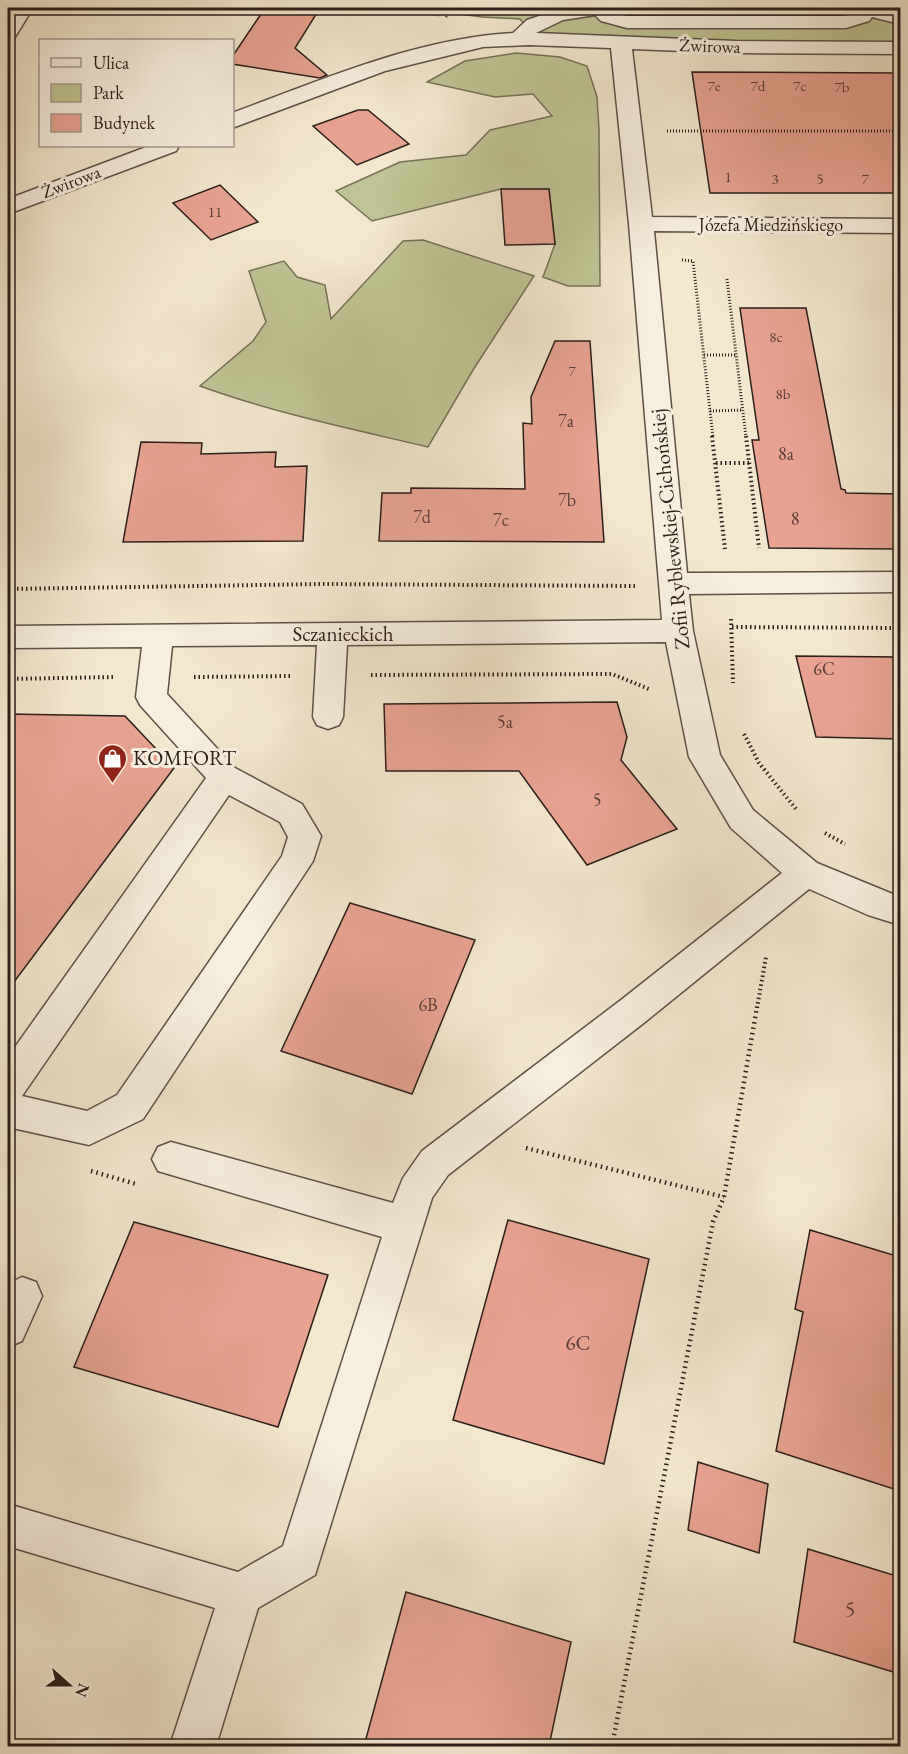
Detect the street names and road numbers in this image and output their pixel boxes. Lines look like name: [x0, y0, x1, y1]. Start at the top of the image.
street label: Żwirowa: [679, 33, 742, 58]
street label: Żwirowa: [38, 159, 104, 203]
street label: Józefa Miedzińskiego: [697, 213, 843, 236]
street label: Zofii Ryblewskiej-Cichońskiej: [643, 407, 696, 651]
street label: Sczanieckich: [292, 620, 394, 647]

